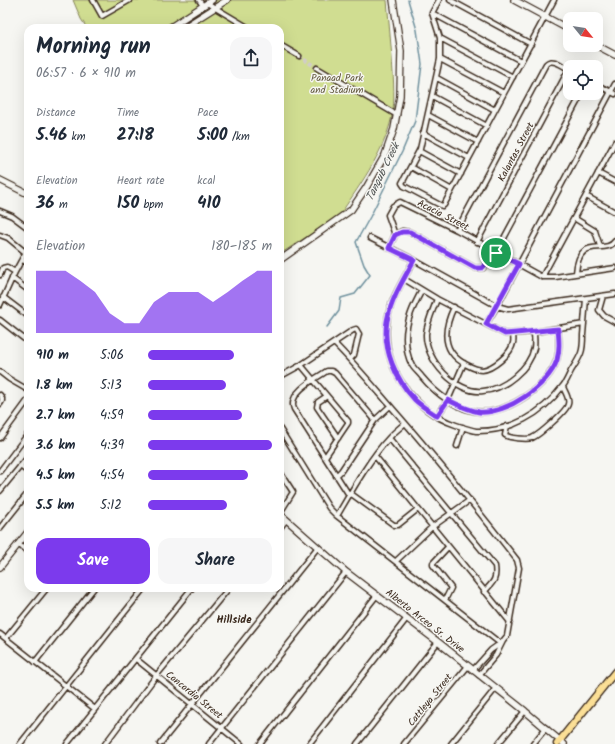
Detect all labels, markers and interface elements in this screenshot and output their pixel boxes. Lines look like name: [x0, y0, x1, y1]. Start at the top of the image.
north arrow: [563, 12, 603, 52]
map controls: [563, 12, 603, 100]
text: Morning run: [36, 30, 151, 65]
button: share: [230, 37, 272, 79]
button: locate: [563, 60, 603, 100]
text: 06:57 · 6 × 910 m: [36, 63, 136, 84]
park label: Panaad Park and Stadium: [310, 70, 364, 98]
text: Distance: [36, 104, 76, 122]
text: Time: [117, 104, 139, 122]
text: Pace: [197, 104, 218, 122]
street label: Kalantas Street: [494, 119, 538, 185]
text: 5.46: [36, 122, 67, 149]
text: 27:18: [117, 122, 154, 149]
text: 5:00: [197, 122, 228, 149]
text: km: [67, 128, 85, 146]
text: /km: [228, 128, 250, 146]
water label: Tangub Creek: [361, 138, 406, 204]
text: Elevation: [36, 172, 78, 190]
text: Heart rate: [117, 172, 164, 190]
text: kcal: [197, 172, 215, 190]
text: 36: [36, 190, 55, 217]
text: 150: [117, 190, 139, 217]
text: 410: [197, 190, 220, 217]
street label: Acacia Street: [414, 195, 472, 235]
text: m: [55, 196, 68, 214]
text: bpm: [139, 196, 163, 214]
text: Elevation: [36, 236, 85, 257]
text: 180–185 m: [211, 236, 272, 257]
pin: [479, 236, 513, 270]
icon: arrive: [485, 242, 507, 264]
text: 910 m: [36, 345, 69, 366]
text: 5:06: [100, 345, 124, 366]
text: 1.8 km: [36, 375, 73, 396]
text: 5:13: [100, 375, 122, 396]
text: 2.7 km: [36, 405, 75, 426]
text: 4:59: [100, 405, 124, 426]
text: 3.6 km: [36, 435, 75, 456]
text: 4:39: [100, 435, 124, 456]
text: 4.5 km: [36, 465, 75, 486]
text: 4:54: [100, 465, 125, 486]
text: 5.5 km: [36, 495, 74, 516]
text: 5:12: [100, 495, 122, 516]
button: Save: [36, 538, 150, 584]
button: Share: [158, 538, 272, 584]
street label: Alberto Arceo Sr. Drive: [382, 585, 468, 657]
district label: Hillside: [216, 611, 252, 629]
street label: Concordia Street: [162, 667, 226, 723]
street label: Cattleya Street: [404, 670, 456, 730]

